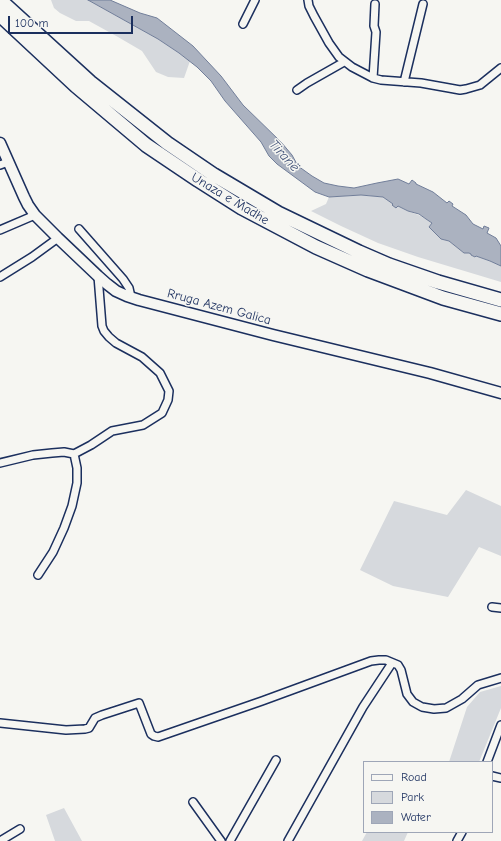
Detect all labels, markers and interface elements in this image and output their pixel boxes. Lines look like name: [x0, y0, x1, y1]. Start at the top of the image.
scale bar: [10, 8, 135, 34]
text: 100 m: [15, 16, 48, 30]
water label: Tiranë: [265, 136, 303, 176]
street label: Unaza e Madhe: [188, 170, 272, 228]
street label: Rruga Azem Galica: [165, 286, 273, 328]
legend: [363, 761, 493, 833]
text: Road: [401, 770, 427, 784]
text: Park: [401, 790, 424, 804]
text: Water: [401, 810, 431, 824]

